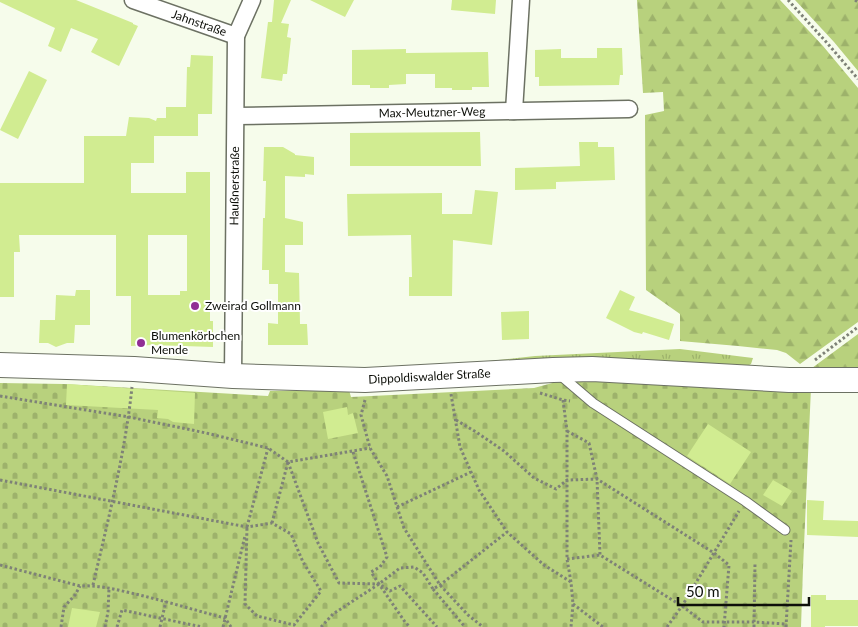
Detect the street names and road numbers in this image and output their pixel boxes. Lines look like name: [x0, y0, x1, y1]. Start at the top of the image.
street label: Jahnstraße: [170, 6, 229, 39]
street label: Max-Meutzner-Weg: [378, 104, 485, 120]
street label: Haußnerstraße: [226, 146, 242, 226]
street label: Dippoldiswalder Straße: [368, 365, 491, 387]

